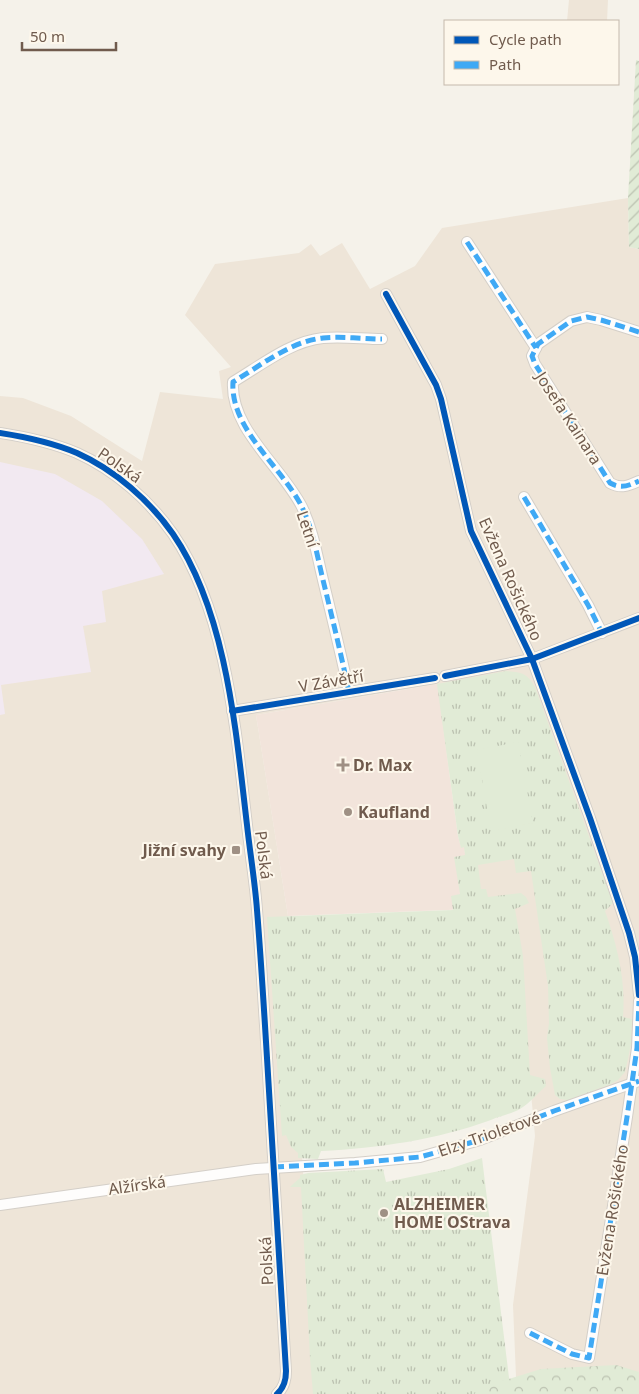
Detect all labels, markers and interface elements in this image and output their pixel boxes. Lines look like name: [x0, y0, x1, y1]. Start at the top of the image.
scale bar: [22, 20, 116, 52]
legend: [444, 20, 619, 85]
text: 50 m: [30, 26, 65, 46]
text: Cycle path: [489, 29, 562, 49]
text: Path: [489, 54, 521, 74]
street label: Josefa Kainara: [530, 366, 607, 469]
street label: Polská: [94, 442, 146, 488]
street label: Letní: [292, 508, 325, 551]
street label: Evžena Rošického: [474, 514, 548, 644]
street label: V Závětří: [297, 664, 366, 698]
place label: Dr. Max: [353, 754, 413, 776]
marker: Dr. Max: [337, 759, 349, 771]
place label: Kaufland: [358, 801, 430, 823]
marker: Kaufland: [342, 806, 354, 818]
street label: Polská: [250, 829, 278, 881]
place label: Jižní svahy: [140, 839, 227, 861]
marker: Jižní svahy: [230, 844, 242, 856]
street label: Elzy Trioletové: [435, 1106, 543, 1162]
street label: Evžena Rošického: [591, 1143, 633, 1277]
street label: Alžírská: [107, 1170, 167, 1200]
place label: ALZHEIMER HOME OStrava: [394, 1193, 511, 1233]
marker: ALZHEIMER HOME OStrava: [378, 1207, 390, 1219]
street label: Polská: [254, 1236, 278, 1286]

